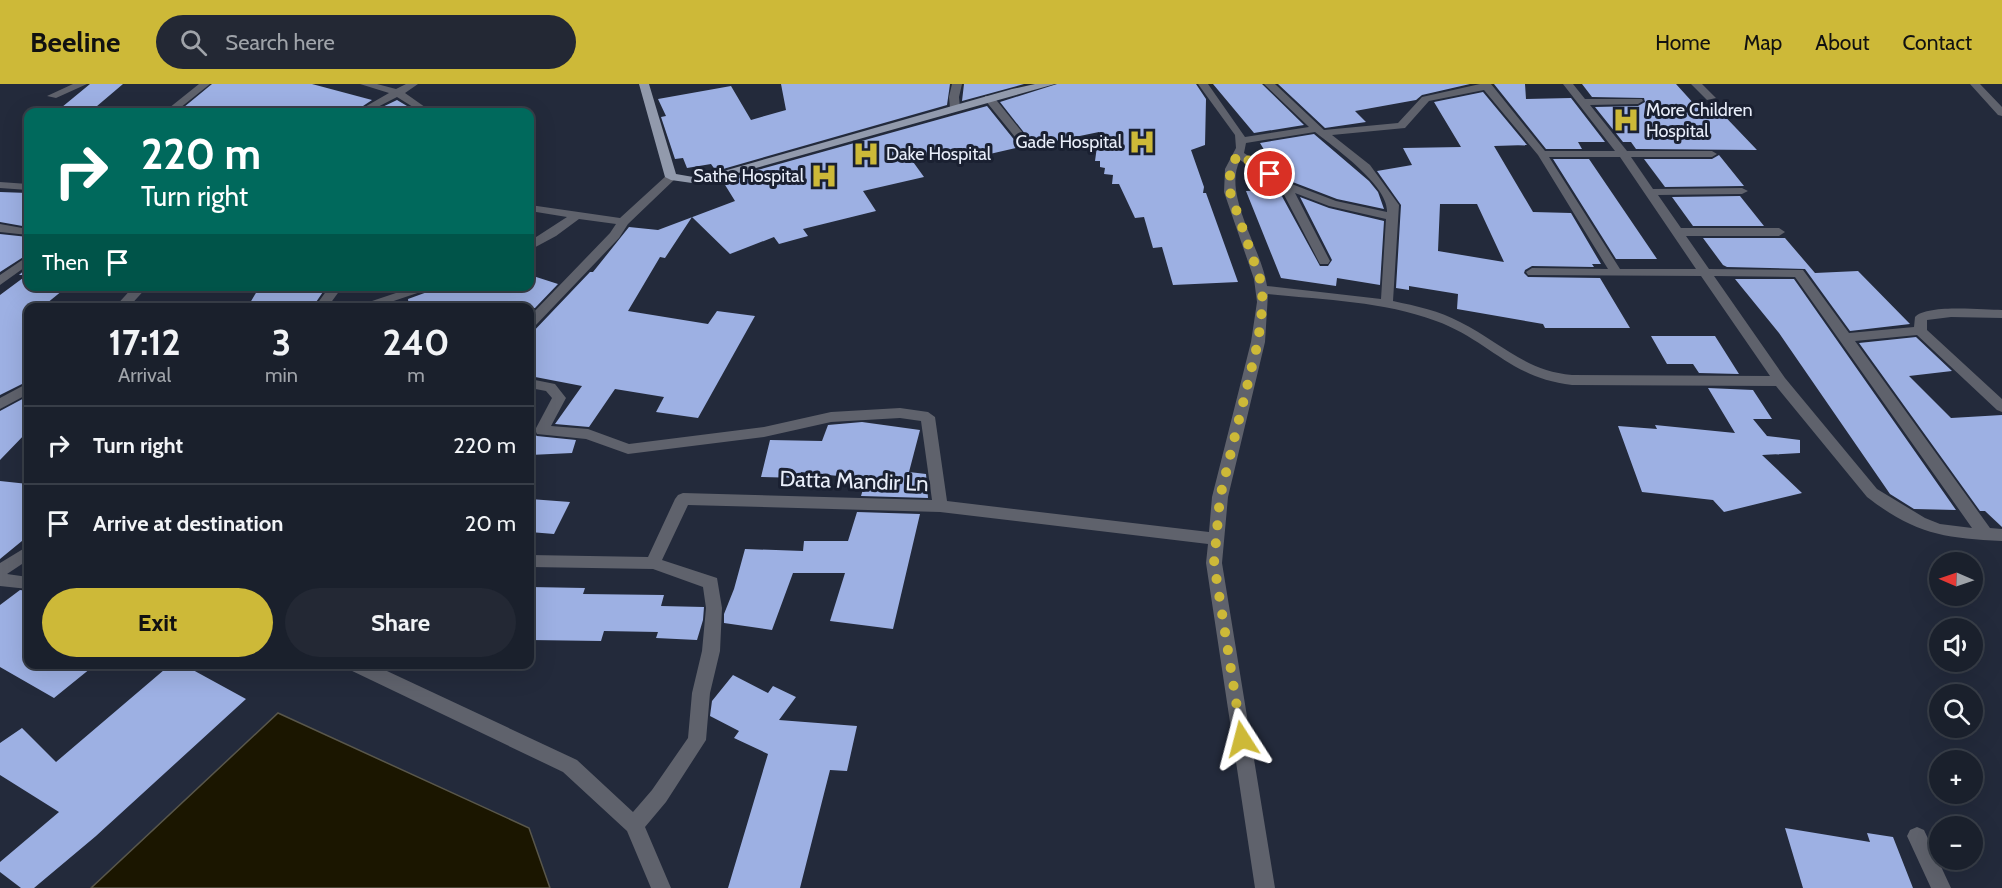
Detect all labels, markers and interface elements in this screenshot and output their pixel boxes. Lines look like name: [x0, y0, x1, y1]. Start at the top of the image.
search box: [156, 15, 576, 69]
text: Beeline: [30, 25, 120, 59]
icon: search: [177, 26, 210, 59]
text: Search here: [225, 29, 335, 56]
text: Home: [1655, 30, 1711, 55]
text: Map: [1744, 30, 1782, 55]
text: About: [1815, 30, 1869, 55]
text: Contact: [1902, 30, 1972, 55]
place label: More Children Hospital: [1646, 99, 1753, 142]
hospital icon: More Children Hospital: [1611, 105, 1641, 135]
hospital icon: Gade Hospital: [1127, 127, 1157, 157]
text: 220 m: [141, 128, 261, 180]
place label: Gade Hospital: [1015, 131, 1123, 153]
icon: right: [42, 132, 120, 210]
hospital icon: Dake Hospital: [851, 139, 881, 169]
place label: Dake Hospital: [886, 143, 992, 165]
pin: [1244, 148, 1295, 199]
icon: arrive: [1253, 157, 1286, 190]
hospital icon: Sathe Hospital: [809, 161, 839, 191]
place label: Sathe Hospital: [693, 165, 805, 187]
text: Turn right: [141, 180, 248, 213]
icon: arrive: [101, 246, 134, 279]
text: Then: [42, 249, 89, 276]
text: 17:12: [109, 320, 181, 364]
text: 3: [272, 320, 291, 364]
text: 240: [383, 320, 449, 364]
text: Arrival: [118, 363, 171, 387]
text: min: [265, 363, 298, 387]
text: m: [407, 363, 425, 387]
icon: right: [42, 429, 75, 462]
text: Turn right: [93, 432, 183, 459]
text: 220 m: [453, 432, 516, 459]
street label: Datta Mandir Ln: [779, 465, 929, 497]
icon: arrive: [42, 507, 75, 540]
text: Arrive at destination: [93, 510, 283, 537]
text: 20 m: [465, 510, 516, 537]
north arrow: [1929, 552, 1983, 606]
map controls: [1929, 552, 1983, 870]
button: Exit: [42, 588, 273, 657]
button: Share: [285, 588, 516, 657]
button: sound: [1929, 618, 1983, 672]
button: search: [1929, 684, 1983, 738]
position arrow: [1210, 707, 1274, 771]
button: +: [1929, 750, 1983, 804]
button: −: [1929, 816, 1983, 870]

